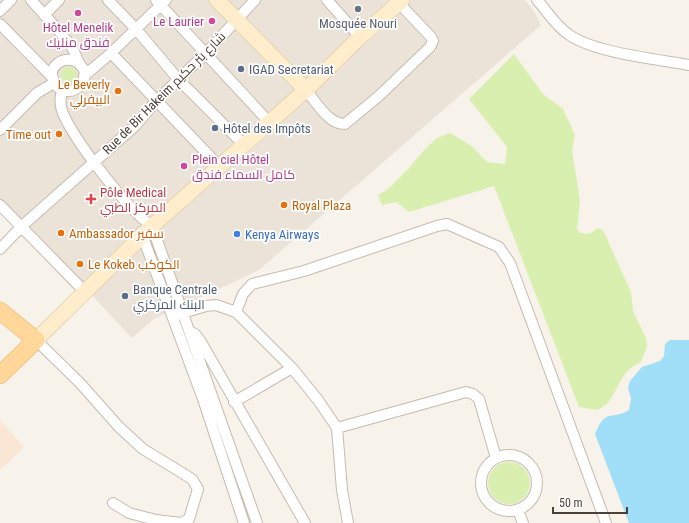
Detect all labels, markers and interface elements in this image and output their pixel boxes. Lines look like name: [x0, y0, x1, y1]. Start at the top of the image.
marker: Mosquée Nouri: [353, 4, 363, 14]
marker: Hôtel Menelik فندق منليك: [73, 8, 83, 18]
place label: Le Laurier: [153, 14, 204, 29]
marker: Le Laurier: [207, 16, 217, 26]
place label: Mosquée Nouri: [319, 16, 397, 31]
place label: Hôtel Menelik فندق منليك: [43, 20, 113, 50]
street label: Rue de Bir Hakeim شارع بئر حكيم: [100, 29, 230, 159]
place label: IGAD Secretariat: [249, 62, 334, 77]
marker: IGAD Secretariat: [236, 64, 246, 74]
place label: Le Beverly البيفرلي: [58, 77, 111, 110]
marker: Le Beverly البيفرلي: [113, 86, 123, 96]
place label: Hôtel des Impôts: [223, 121, 311, 136]
marker: Hôtel des Impôts: [210, 123, 220, 133]
place label: Time out: [6, 127, 51, 142]
marker: Time out: [54, 129, 64, 139]
place label: Plein ciel Hôtel كامل السماء فندق: [192, 152, 295, 182]
marker: Plein ciel Hôtel كامل السماء فندق: [179, 161, 189, 171]
place label: Pôle Medical المركز الطبي: [100, 185, 166, 218]
marker: Pôle Medical المركز الطبي: [85, 193, 97, 205]
place label: Royal Plaza: [292, 198, 351, 213]
marker: Royal Plaza: [279, 200, 289, 210]
place label: Ambassador سفير: [69, 226, 164, 241]
place label: Kenya Airways: [245, 227, 319, 242]
marker: Ambassador سفير: [56, 228, 66, 238]
marker: Kenya Airways: [232, 229, 242, 239]
place label: Le Kokeb الكوكب: [88, 257, 180, 272]
marker: Le Kokeb الكوكب: [75, 259, 85, 269]
place label: Banque Centrale البنك المركزي: [133, 282, 217, 315]
marker: Banque Centrale البنك المركزي: [120, 291, 130, 301]
scale bar: [553, 489, 627, 515]
text: 50 m: [559, 496, 583, 510]

